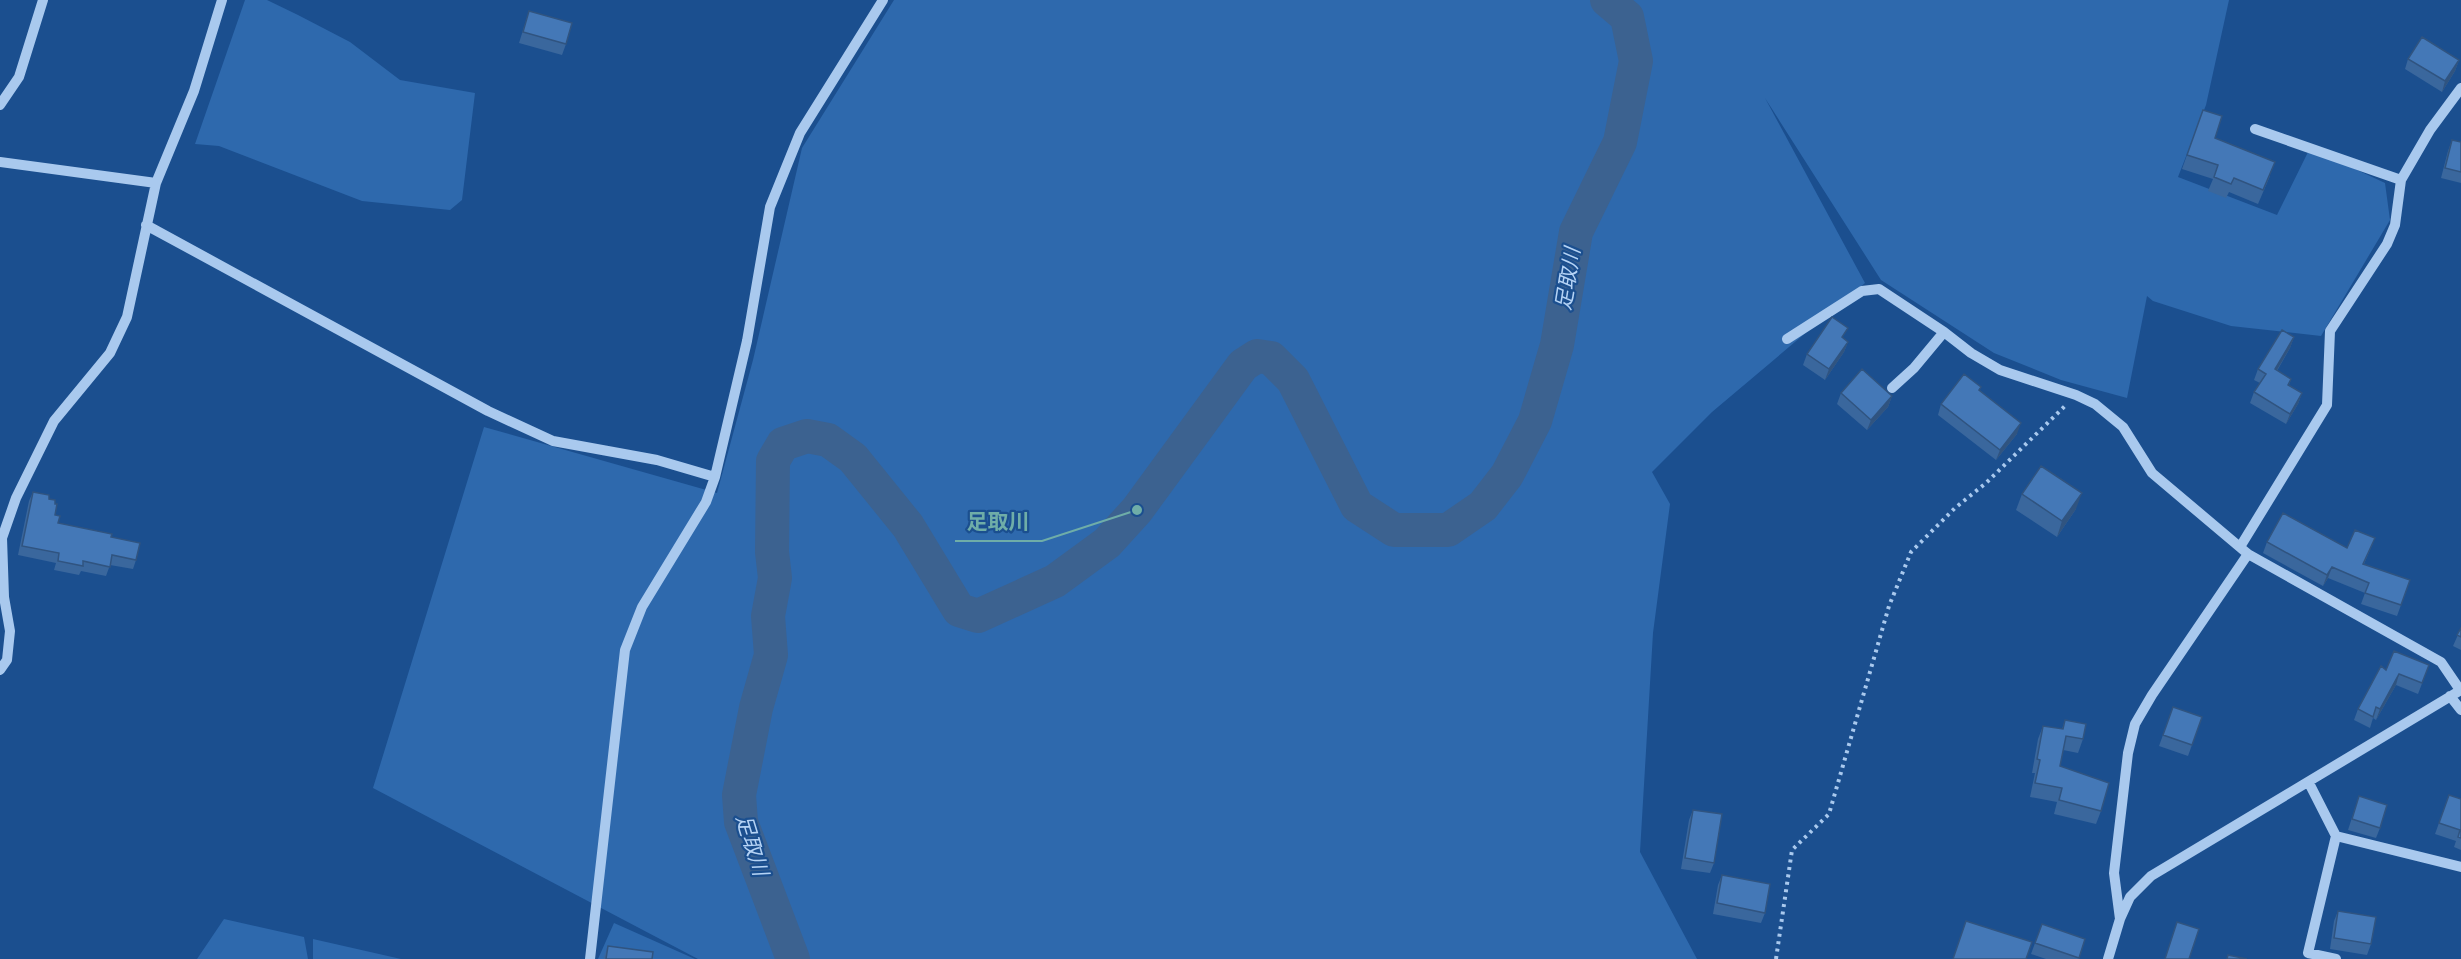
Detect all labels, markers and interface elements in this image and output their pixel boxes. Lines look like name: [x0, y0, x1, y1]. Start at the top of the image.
water label: 足取川: [1550, 244, 1585, 312]
callout: 足取川: [955, 502, 1042, 541]
text: 足取川: [967, 509, 1030, 534]
water label: 足取川: [731, 811, 774, 881]

